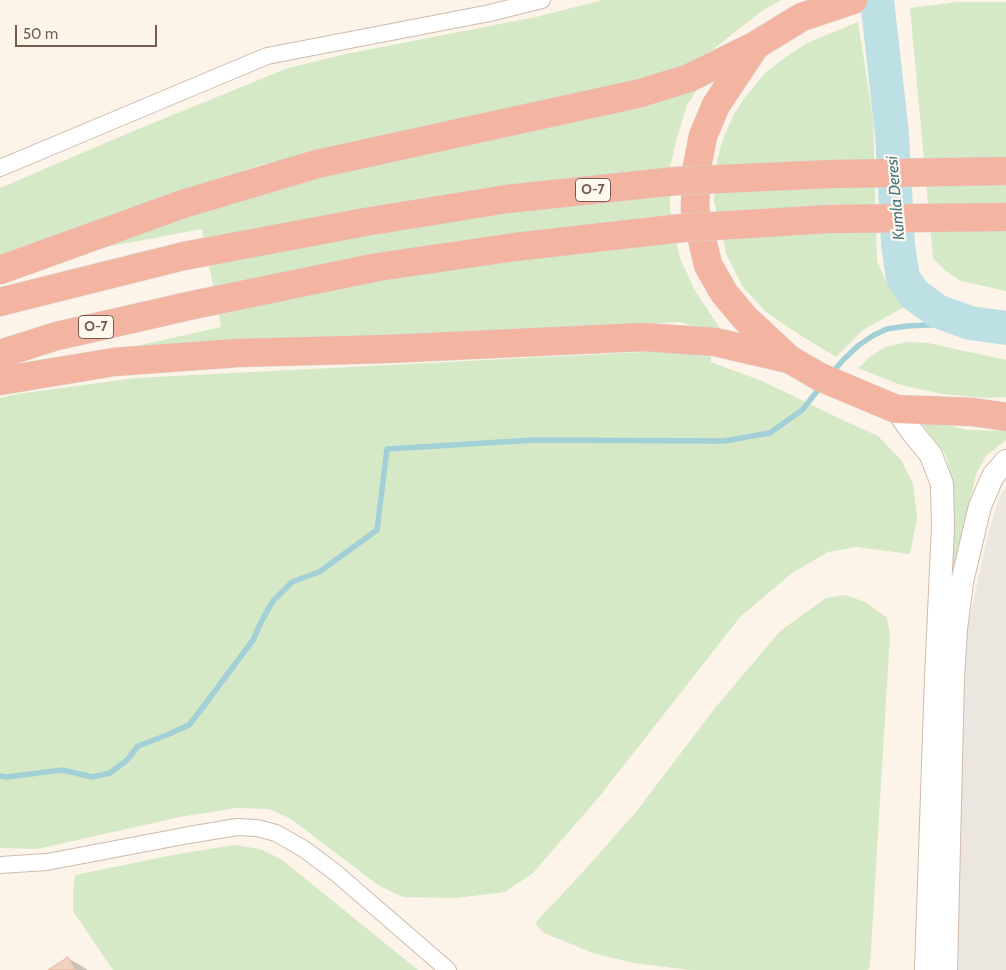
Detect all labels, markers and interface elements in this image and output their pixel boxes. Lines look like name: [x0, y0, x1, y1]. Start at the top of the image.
scale bar: [18, 15, 160, 47]
text: 50 m: [23, 25, 58, 43]
water label: Kumla Deresi: [883, 155, 909, 241]
road number: O-7: [576, 178, 610, 202]
road number: O-7: [78, 316, 114, 338]

